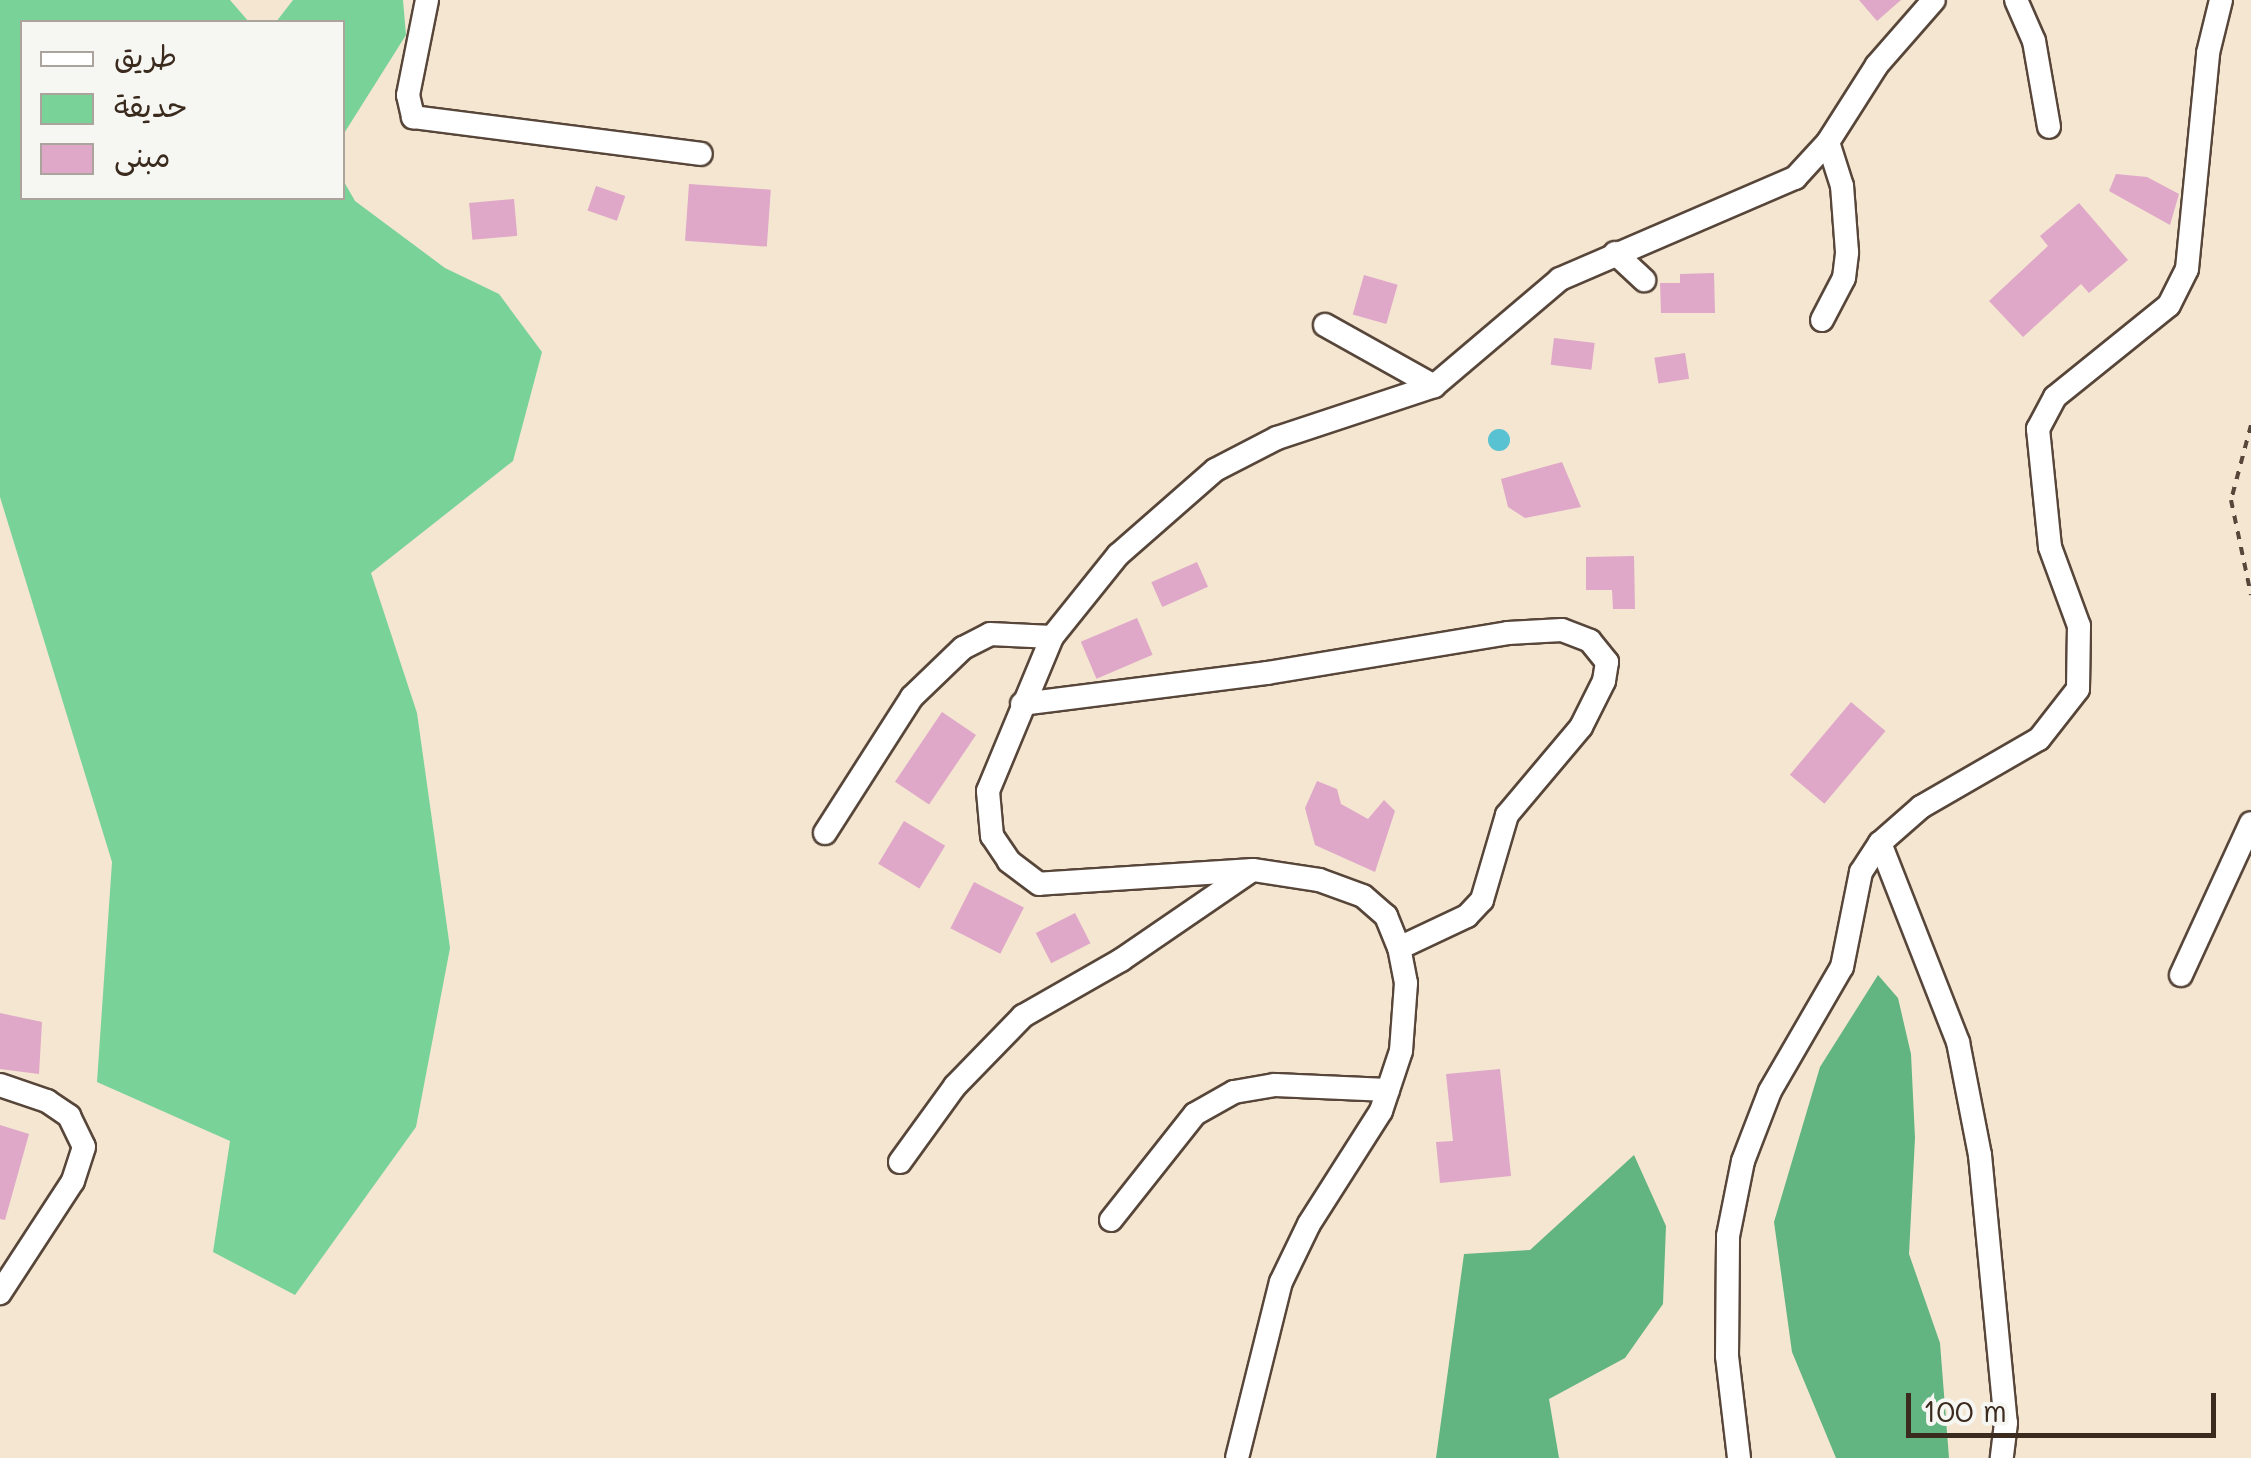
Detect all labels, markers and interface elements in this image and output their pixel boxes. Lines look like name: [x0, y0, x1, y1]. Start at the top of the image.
legend: [20, 20, 345, 200]
text: طريق: [114, 35, 177, 75]
text: حديقة: [114, 85, 188, 125]
text: مبنى: [114, 135, 170, 175]
scale bar: [1911, 1373, 2221, 1435]
text: 100 m: [1923, 1390, 2007, 1430]

